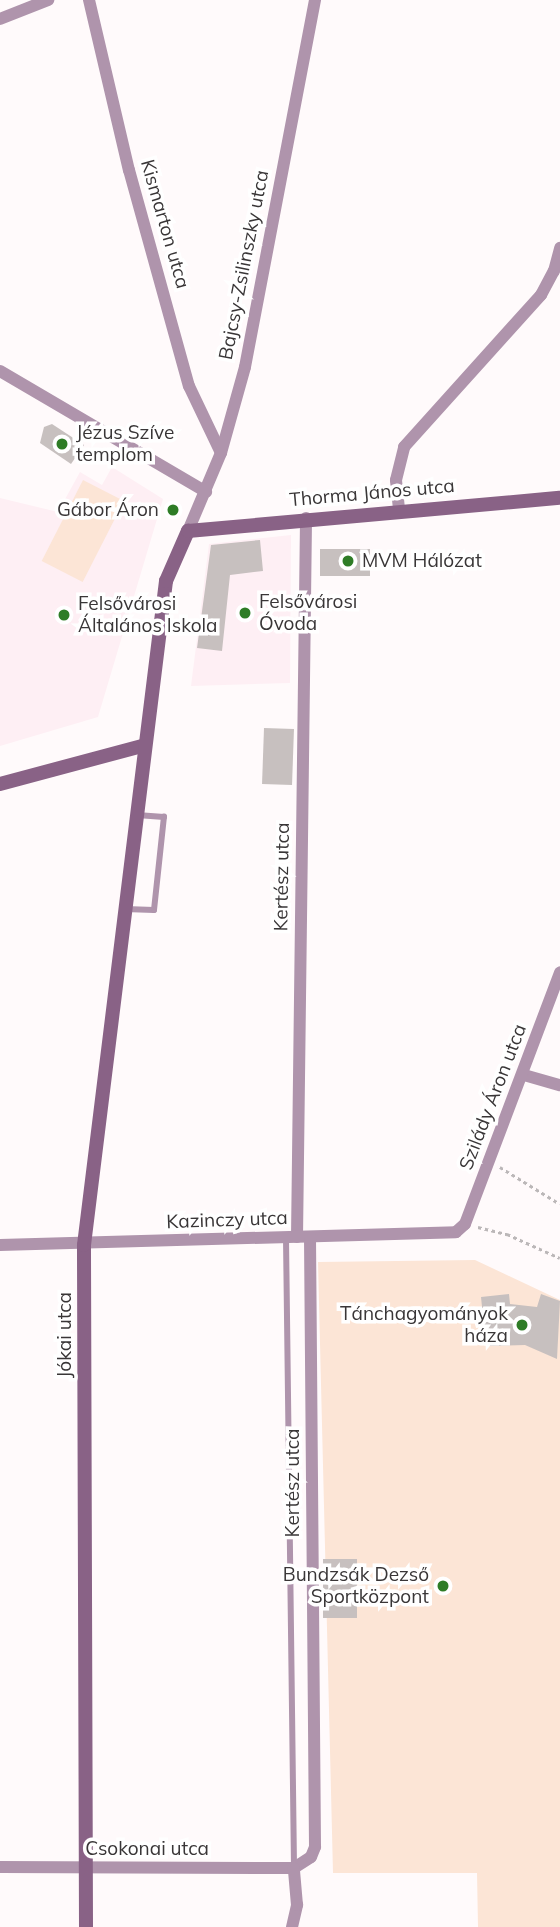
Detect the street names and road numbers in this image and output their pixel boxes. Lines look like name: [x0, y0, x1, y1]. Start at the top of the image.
street label: Kismarton utca: [136, 157, 194, 291]
street label: Bajcsy-Zsilinszky utca: [214, 168, 274, 362]
street label: Thorma János utca: [288, 474, 456, 512]
street label: Kertész utca: [270, 822, 294, 932]
street label: Szilády Áron utca: [455, 1021, 531, 1173]
street label: Kazinczy utca: [166, 1206, 288, 1234]
street label: Jókai utca: [54, 1292, 76, 1378]
street label: Kertész utca: [282, 1429, 304, 1537]
street label: Csokonai utca: [85, 1838, 209, 1860]

